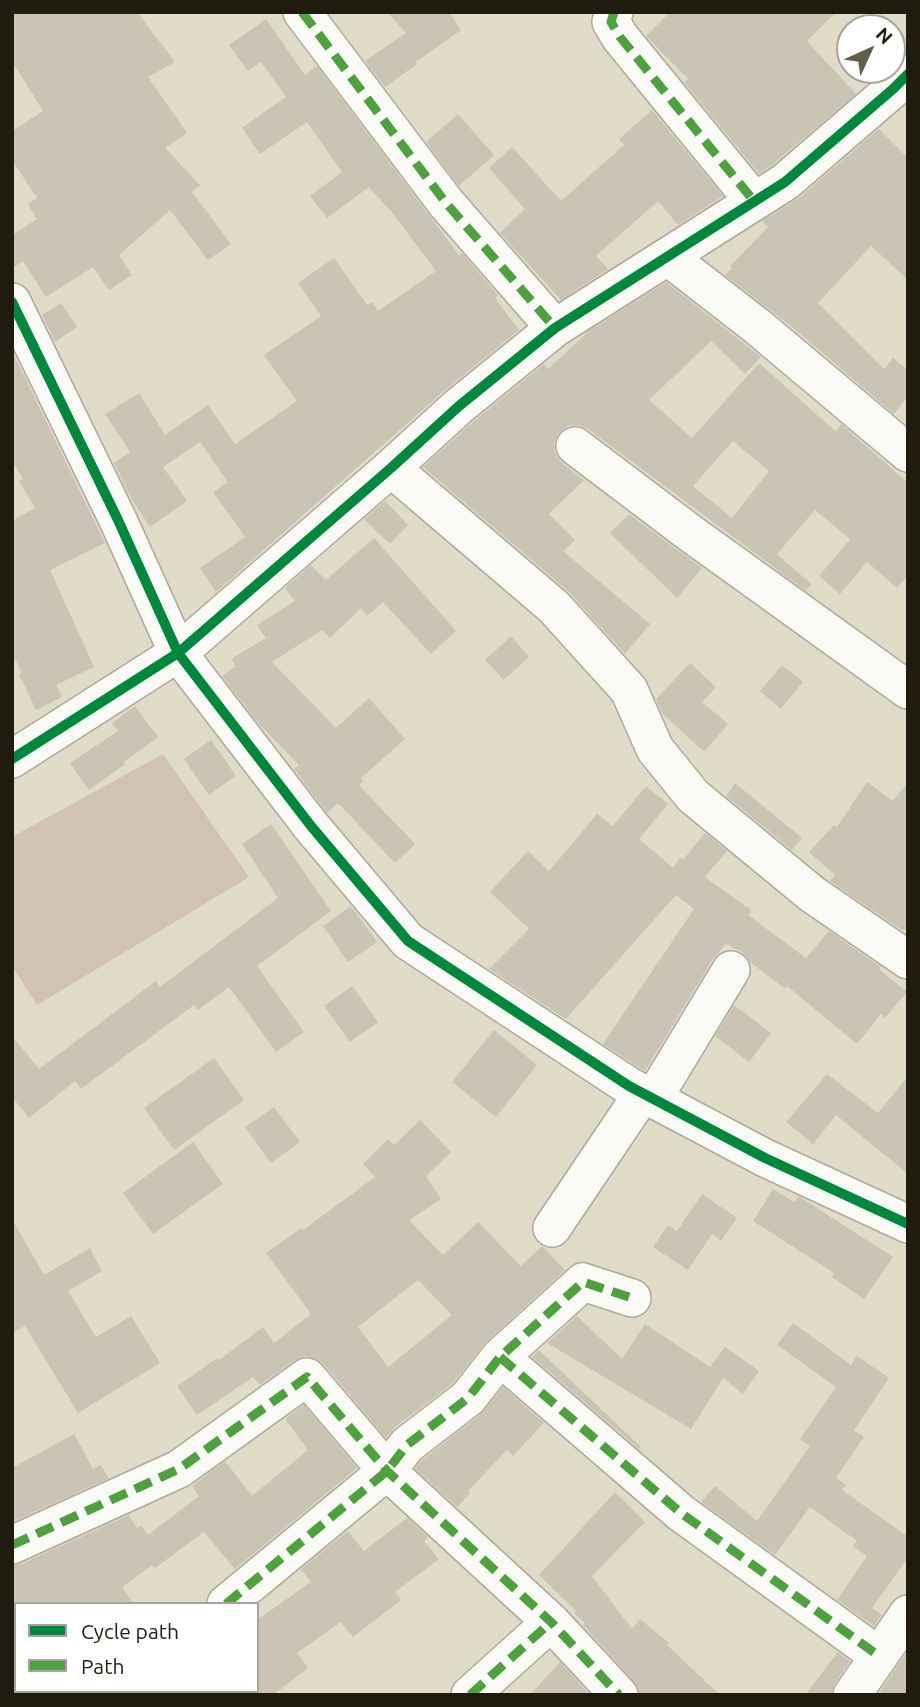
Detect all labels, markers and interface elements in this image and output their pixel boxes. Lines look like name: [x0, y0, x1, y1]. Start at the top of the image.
north arrow: [836, 14, 906, 84]
text: N: [872, 23, 897, 48]
legend: [14, 1602, 259, 1693]
text: Cycle path: [81, 1619, 179, 1643]
text: Path: [81, 1654, 124, 1678]

